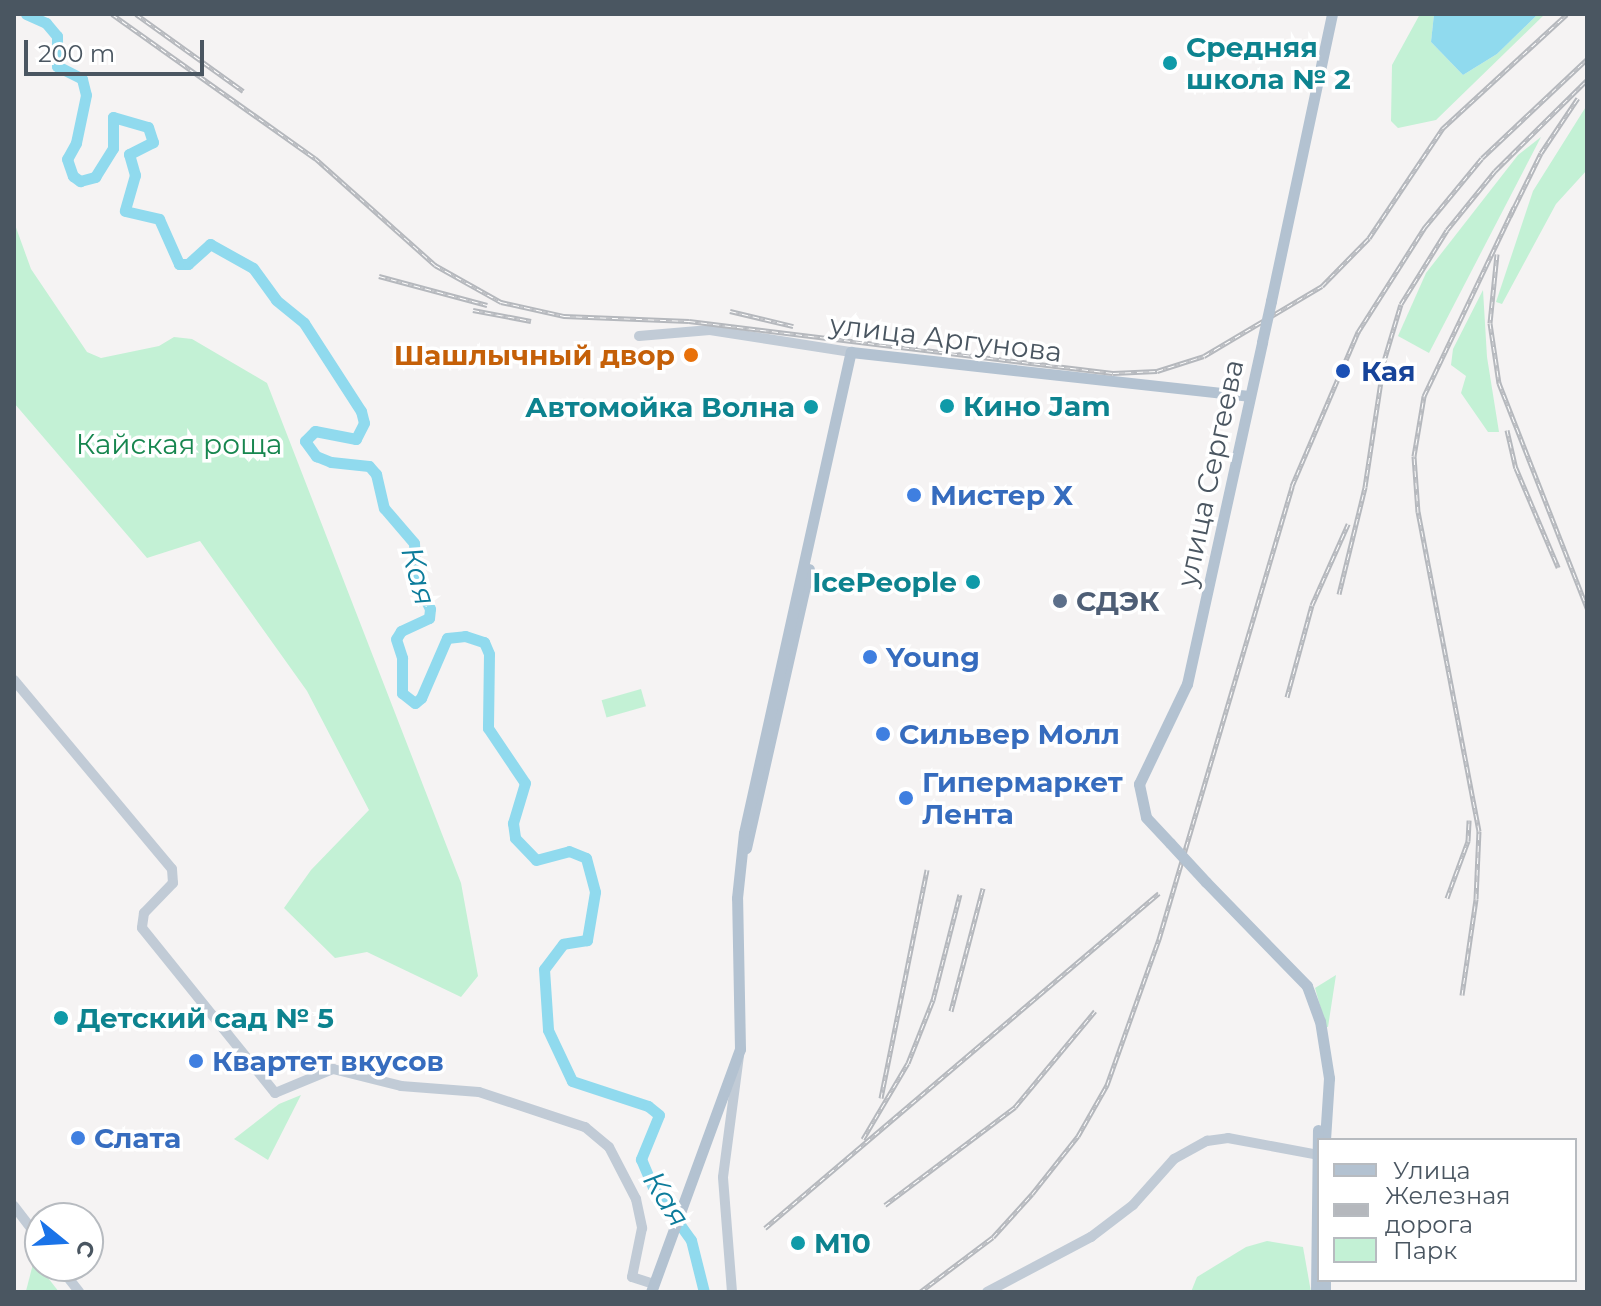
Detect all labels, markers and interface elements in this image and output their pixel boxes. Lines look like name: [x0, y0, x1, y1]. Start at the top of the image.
scale bar: [28, 24, 208, 74]
place label: Средняя школа № 2: [1186, 30, 1351, 96]
text: 200 m: [38, 39, 115, 68]
marker: Средняя школа № 2: [1161, 54, 1179, 72]
street label: улица Аргунова: [828, 307, 1064, 369]
place label: Шашлычный двор: [394, 338, 675, 372]
marker: Шашлычный двор: [682, 346, 700, 364]
place label: Кая: [1361, 354, 1416, 388]
street label: улица Сергеева: [1170, 356, 1250, 590]
marker: Кая: [1332, 360, 1354, 382]
place label: Кино Jam: [963, 389, 1111, 423]
place label: Автомойка Волна: [525, 390, 795, 424]
marker: Кино Jam: [938, 397, 956, 415]
marker: Автомойка Волна: [802, 398, 820, 416]
park label: Кайская роща: [76, 427, 282, 461]
place label: Мистер Х: [930, 478, 1073, 512]
marker: Мистер Х: [905, 486, 923, 504]
water label: Кая: [393, 543, 443, 609]
place label: IcePeople: [812, 565, 957, 599]
marker: IcePeople: [964, 573, 982, 591]
place label: СДЭК: [1076, 584, 1160, 618]
marker: СДЭК: [1051, 592, 1069, 610]
place label: Young: [886, 640, 980, 674]
marker: Young: [861, 648, 879, 666]
place label: Сильвер Молл: [899, 717, 1120, 751]
marker: Сильвер Молл: [874, 725, 892, 743]
place label: Гипермаркет Лента: [922, 765, 1123, 831]
marker: Гипермаркет Лента: [897, 789, 915, 807]
place label: Детский сад № 5: [77, 1001, 334, 1035]
marker: Детский сад № 5: [52, 1009, 70, 1027]
place label: Квартет вкусов: [212, 1044, 444, 1078]
marker: Квартет вкусов: [187, 1052, 205, 1070]
place label: Слата: [94, 1121, 181, 1155]
marker: Слата: [69, 1129, 87, 1147]
legend: [1317, 1138, 1577, 1282]
text: Улица: [1393, 1156, 1471, 1185]
water label: Кая: [635, 1164, 697, 1234]
text: Железная дорога: [1385, 1181, 1511, 1239]
north arrow: [24, 1202, 104, 1282]
place label: M10: [814, 1226, 871, 1260]
marker: M10: [789, 1234, 807, 1252]
text: Парк: [1393, 1236, 1457, 1265]
text: С: [70, 1237, 101, 1261]

